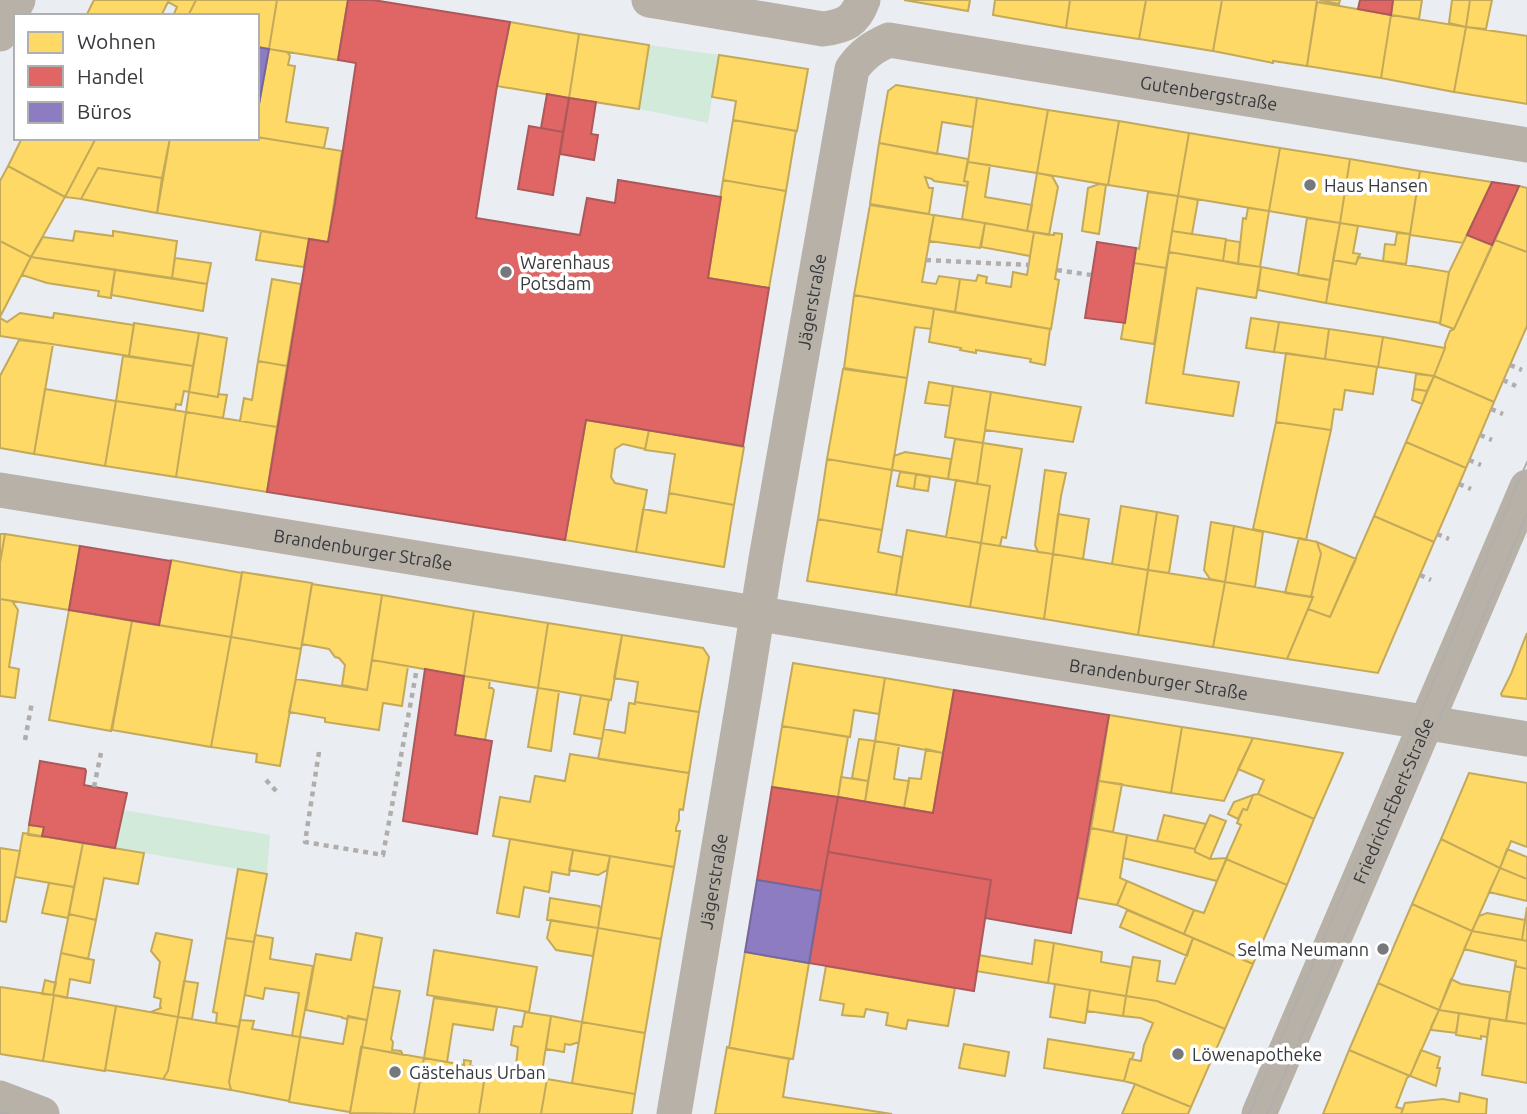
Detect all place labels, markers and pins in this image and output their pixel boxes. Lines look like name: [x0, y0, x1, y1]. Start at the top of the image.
place label: Haus Hansen: [1324, 175, 1428, 195]
marker: Haus Hansen: [1302, 177, 1318, 193]
place label: Warenhaus Potsdam: [520, 252, 610, 293]
marker: Warenhaus Potsdam: [498, 264, 514, 280]
place label: Selma Neumann: [1238, 939, 1369, 959]
marker: Selma Neumann: [1375, 941, 1391, 957]
place label: Löwenapotheke: [1192, 1044, 1322, 1064]
marker: Löwenapotheke: [1170, 1046, 1186, 1062]
place label: Gästehaus Urban: [409, 1062, 546, 1082]
marker: Gästehaus Urban: [387, 1064, 403, 1080]

